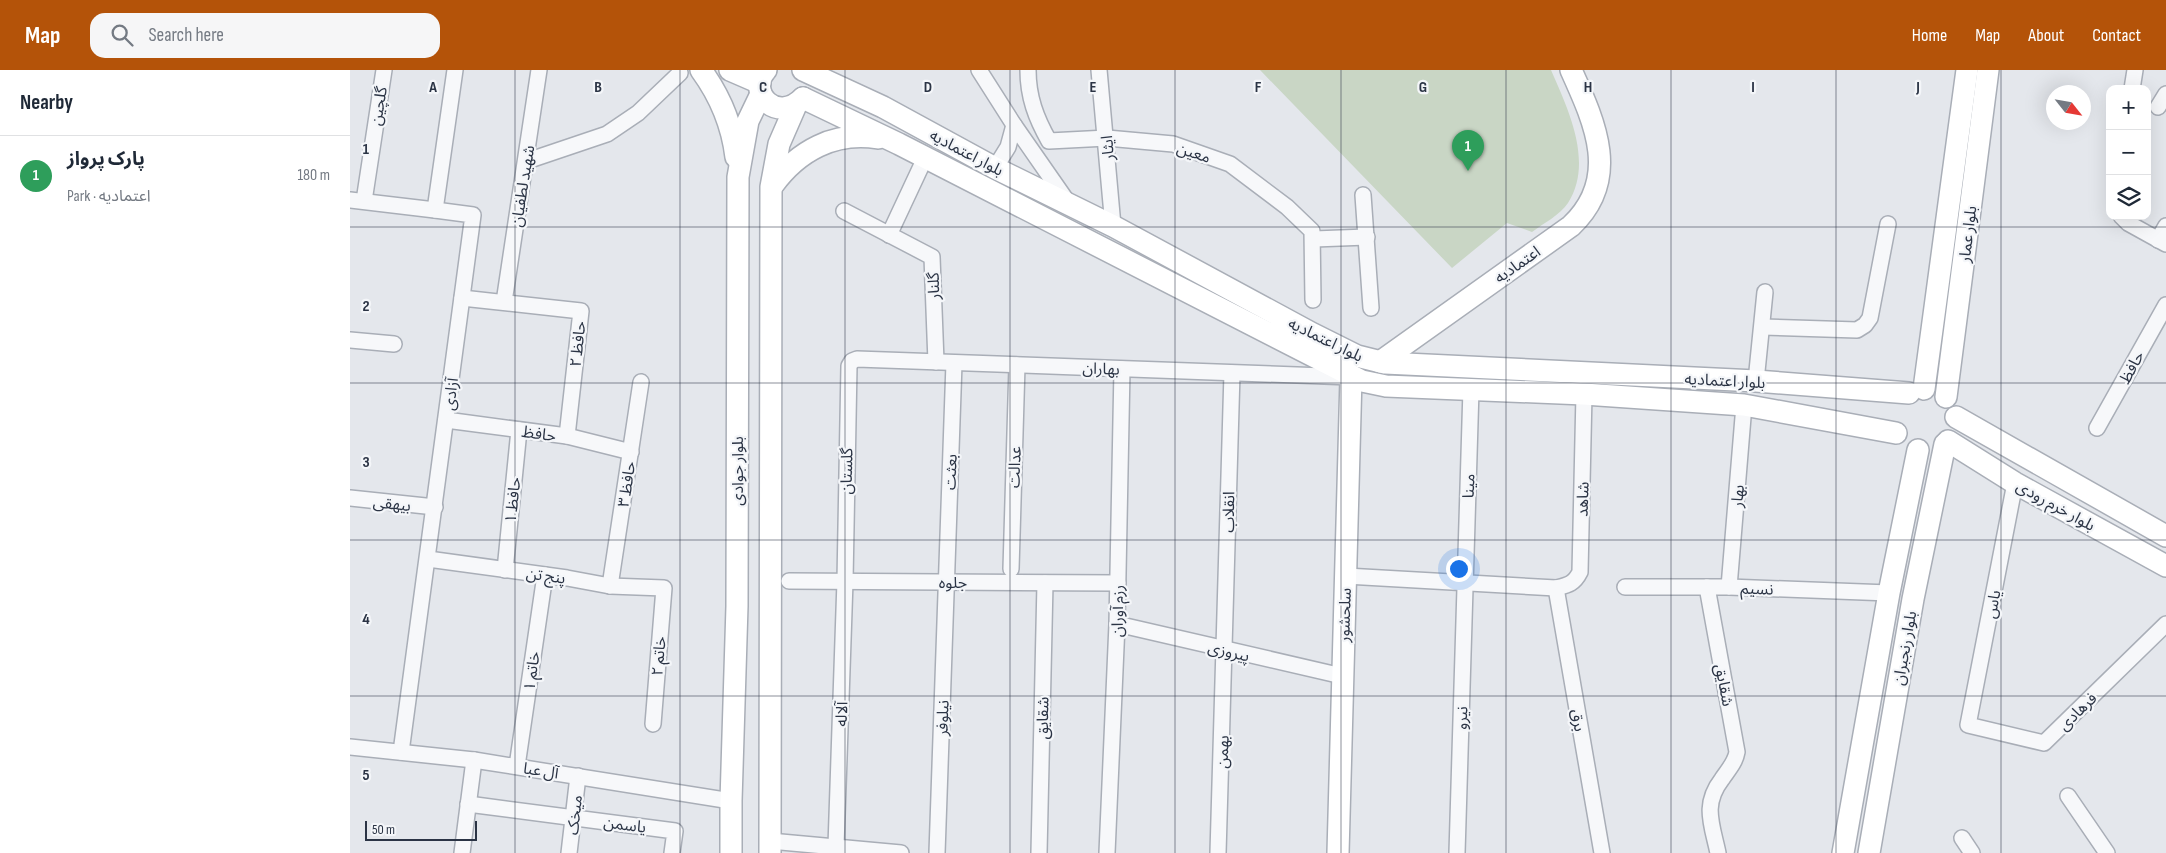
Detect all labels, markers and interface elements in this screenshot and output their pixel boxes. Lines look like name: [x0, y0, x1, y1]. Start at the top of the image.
search box: [90, 13, 440, 58]
text: Map: [25, 21, 60, 50]
icon: search: [108, 21, 136, 49]
text: Search here: [148, 24, 224, 47]
text: Home: [1912, 25, 1947, 46]
text: Map: [1975, 25, 2000, 46]
text: About: [2028, 25, 2064, 46]
text: Contact: [2092, 25, 2141, 46]
text: A: [428, 78, 437, 97]
text: B: [594, 78, 602, 97]
text: C: [759, 78, 767, 97]
text: D: [924, 78, 932, 97]
text: E: [1090, 78, 1097, 97]
text: F: [1255, 78, 1262, 97]
text: G: [1419, 78, 1427, 97]
text: H: [1584, 78, 1592, 97]
text: I: [1751, 78, 1755, 97]
text: J: [1915, 78, 1920, 97]
street label: گلچین: [367, 85, 392, 127]
north arrow: [2046, 85, 2091, 130]
map controls: [2106, 85, 2151, 220]
button: +: [2106, 85, 2151, 130]
text: Nearby: [20, 90, 73, 115]
street label: بلوار اعتمادیه: [926, 126, 1006, 181]
pin: 1: [1452, 130, 1484, 171]
button: −: [2106, 130, 2151, 175]
street label: ایثار: [1098, 135, 1119, 162]
street label: معین: [1174, 139, 1213, 168]
text: 1: [363, 140, 370, 159]
street label: شهید لطفیان: [508, 144, 539, 229]
text: پارک پرواز: [67, 148, 145, 171]
text: 1: [33, 166, 39, 185]
text: 180 m: [297, 166, 330, 185]
button: layers: [2106, 175, 2151, 220]
text: Park · اعتمادیه: [67, 187, 151, 206]
street label: بلوار عمار: [1955, 205, 1981, 264]
street label: اعتمادیه: [1491, 243, 1545, 288]
street label: گلنار: [925, 272, 945, 301]
text: 2: [362, 297, 370, 316]
street label: بلوار اعتمادیه: [1285, 314, 1366, 367]
street label: حافظ ۲: [567, 320, 590, 368]
street label: حافظ: [2116, 348, 2149, 387]
street label: بهاران: [1082, 359, 1120, 380]
street label: بلوار اعتمادیه: [1684, 370, 1766, 393]
street label: آزادی: [440, 375, 463, 412]
street label: حافظ: [520, 423, 557, 446]
street label: بلوار جوادی: [729, 436, 748, 506]
street label: عدالت: [1005, 446, 1026, 488]
street label: گلستان: [838, 447, 857, 494]
text: 3: [362, 453, 370, 472]
street label: بعثت: [941, 454, 962, 490]
street label: حافظ ۳: [614, 460, 640, 509]
street label: مینا: [1460, 473, 1479, 499]
street label: حافظ ۱: [502, 476, 525, 524]
street label: بلوار خرم رودی: [2012, 477, 2098, 537]
street label: شاهد: [1573, 481, 1594, 517]
street label: بهار: [1728, 484, 1749, 509]
street label: انقلاب: [1220, 491, 1239, 533]
street label: بیهقی: [372, 493, 412, 516]
your location: [1446, 556, 1472, 582]
street label: پنج تن: [525, 564, 567, 591]
street label: جلوه: [939, 574, 967, 593]
street label: نسیم: [1740, 579, 1774, 602]
street label: رزم آوران: [1109, 585, 1130, 637]
street label: سلحشور: [1335, 587, 1356, 644]
street label: یاس: [1981, 588, 2006, 620]
text: 4: [362, 610, 370, 629]
street label: بلوار رنجبران: [1890, 610, 1921, 687]
street label: خاتم ۲: [648, 636, 673, 677]
street label: پیروزی: [1206, 638, 1251, 667]
street label: خاتم ۱: [520, 650, 547, 692]
street label: شقایق: [1710, 663, 1737, 708]
street label: فرهادی: [2055, 689, 2101, 735]
street label: شقایق: [1034, 696, 1053, 740]
street label: آلاله: [833, 700, 852, 727]
street label: نیلوفر: [933, 700, 954, 737]
street label: نیرو: [1453, 706, 1472, 730]
street label: برق: [1566, 708, 1589, 733]
street label: بهمن: [1213, 735, 1234, 769]
street label: آل عبا: [522, 759, 561, 784]
text: 5: [362, 766, 370, 785]
street label: میخک: [564, 794, 587, 836]
street label: یاسمن: [602, 813, 647, 838]
scale bar: [365, 818, 478, 841]
text: 50 m: [372, 821, 395, 838]

